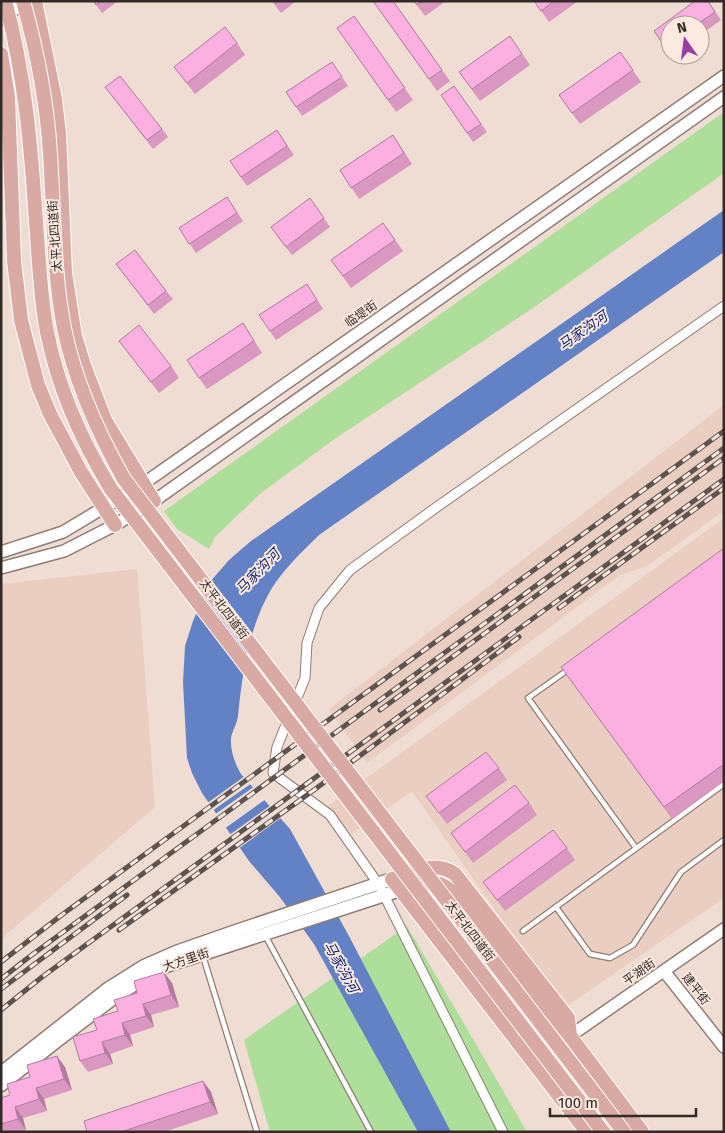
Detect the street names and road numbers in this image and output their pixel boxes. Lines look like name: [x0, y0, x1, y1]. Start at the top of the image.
street label: 太平北四道街: [46, 200, 64, 272]
street label: 临堤街: [342, 298, 380, 330]
street label: 太平北四道街: [197, 576, 251, 642]
street label: 太平北四道街: [443, 898, 497, 964]
street label: 大方里街: [161, 946, 211, 974]
street label: 平湖街: [620, 956, 658, 988]
street label: 建平街: [679, 971, 713, 1007]

